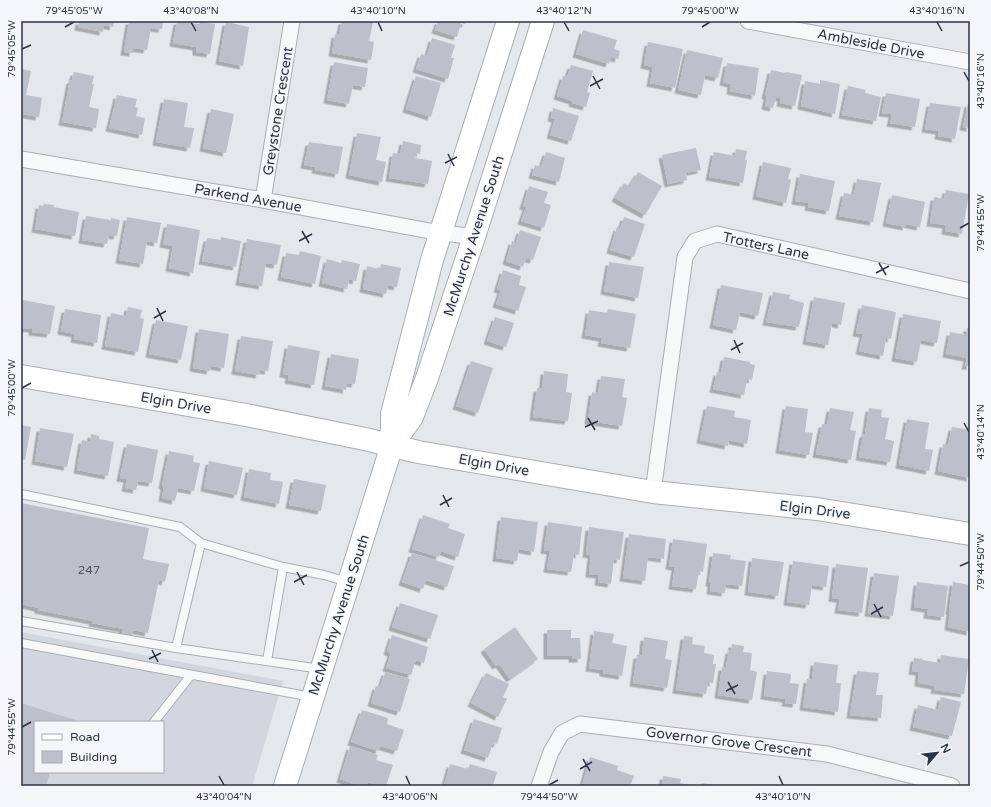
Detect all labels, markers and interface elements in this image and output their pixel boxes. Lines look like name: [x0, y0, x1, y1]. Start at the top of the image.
text: 79°45'05"W: [45, 5, 103, 17]
text: 43°40'08"N: [163, 5, 219, 17]
text: 43°40'10"N: [350, 5, 406, 17]
text: 43°40'12"N: [536, 5, 592, 17]
text: 79°45'00"W: [681, 5, 739, 17]
text: 43°40'16"N: [909, 5, 965, 17]
text: 79°45'05"W: [6, 20, 18, 78]
street label: Ambleside Drive: [816, 25, 926, 63]
street label: Greystone Crescent: [259, 45, 297, 177]
text: 43°40'16"N: [975, 53, 987, 109]
street label: McMurchy Avenue South: [440, 153, 508, 319]
street label: Parkend Avenue: [193, 180, 303, 216]
text: 79°44'55"W: [975, 194, 987, 252]
street label: Trotters Lane: [721, 229, 811, 263]
text: 79°45'00"W: [6, 359, 18, 417]
street label: Elgin Drive: [139, 388, 213, 418]
text: 43°40'14"N: [975, 404, 987, 460]
street label: Elgin Drive: [457, 450, 531, 480]
street label: Elgin Drive: [779, 497, 852, 523]
street label: McMurchy Avenue South: [305, 532, 373, 698]
text: 79°44'50"W: [975, 533, 987, 591]
house number: 247: [78, 563, 100, 577]
text: 79°44'55"W: [6, 698, 18, 756]
legend: [34, 721, 164, 773]
street label: Governor Grove Crescent: [645, 723, 814, 761]
text: Road: [70, 730, 100, 744]
north arrow: [917, 733, 957, 773]
text: N: [938, 742, 953, 755]
text: Building: [70, 750, 117, 764]
text: 43°40'04"N: [196, 791, 252, 803]
text: 43°40'06"N: [382, 791, 438, 803]
text: 79°44'50"W: [520, 791, 578, 803]
text: 43°40'10"N: [755, 791, 811, 803]

